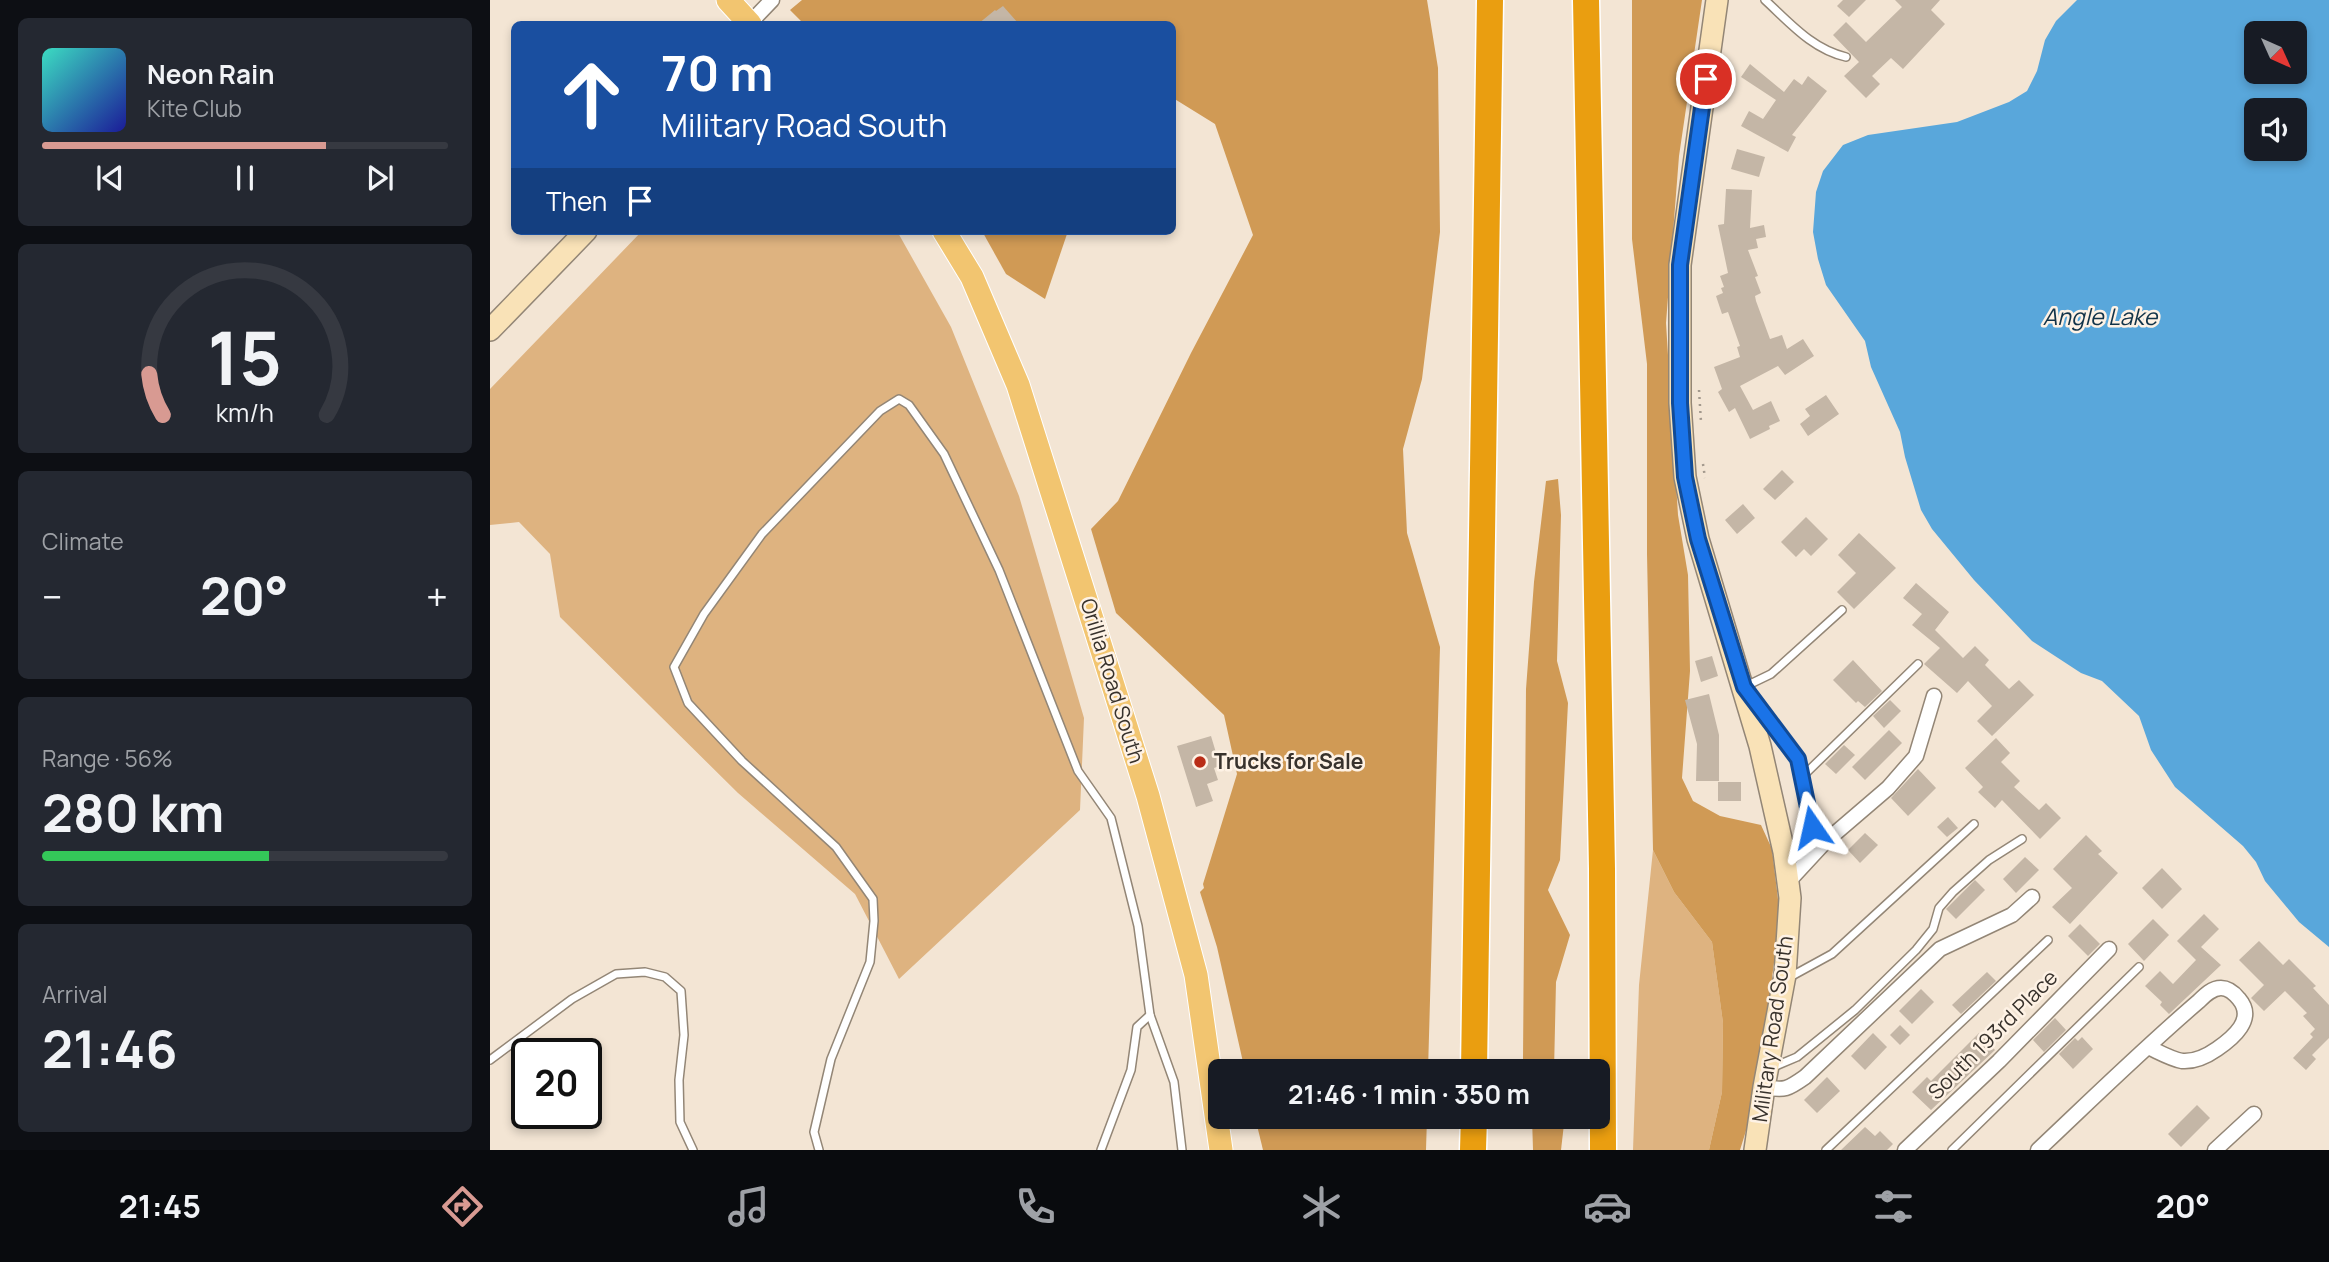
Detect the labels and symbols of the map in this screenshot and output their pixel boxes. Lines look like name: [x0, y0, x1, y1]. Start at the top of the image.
north arrow: [2244, 21, 2306, 84]
pin: [1676, 49, 1736, 109]
water label: Angle Lake: [2043, 300, 2159, 332]
street label: Orillia Road South: [1075, 595, 1151, 767]
place label: Trucks for Sale: [1214, 747, 1363, 775]
marker: Trucks for Sale: [1192, 754, 1208, 770]
position arrow: [1775, 790, 1849, 864]
street label: Military Road South: [1745, 934, 1799, 1124]
street label: South 193rd Place: [1921, 963, 2063, 1105]
speed limit sign: 20: [511, 1038, 602, 1129]

